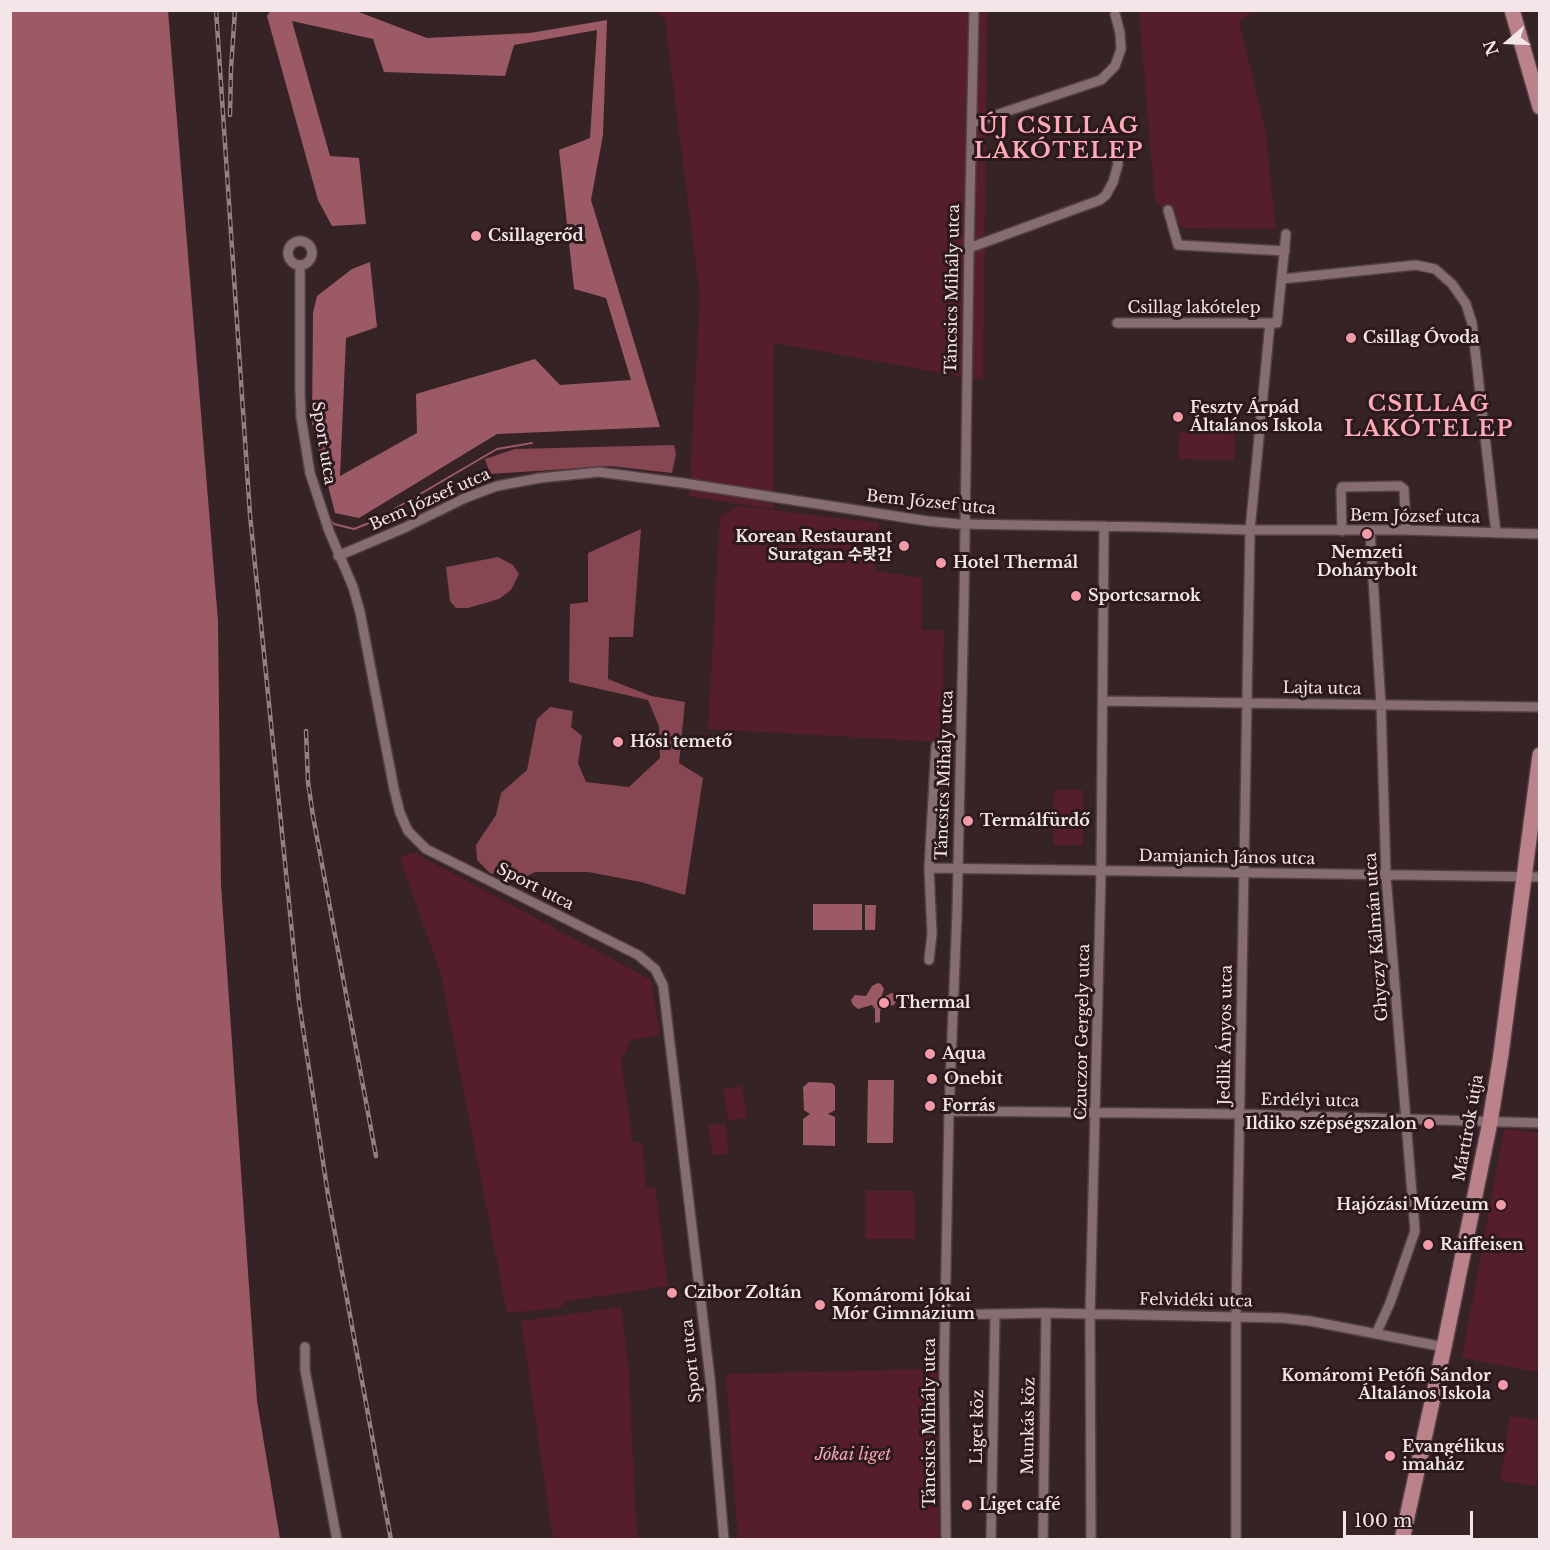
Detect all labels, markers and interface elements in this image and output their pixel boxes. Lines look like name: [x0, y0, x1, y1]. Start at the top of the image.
north arrow: [1478, 12, 1538, 72]
text: N: [1479, 37, 1503, 58]
district label: ÚJ CSILLAG LAKÓTELEP: [974, 114, 1144, 166]
street label: Táncsics Mihály utca: [942, 204, 964, 374]
place label: Csillagerőd: [488, 226, 584, 246]
marker: Csillagerőd: [469, 229, 483, 243]
street label: Csillag lakótelep: [1127, 298, 1261, 318]
place label: Csillag Óvoda: [1363, 328, 1480, 348]
marker: Csillag Óvoda: [1344, 331, 1358, 345]
district label: CSILLAG LAKÓTELEP: [1344, 392, 1514, 444]
place label: Feszty Árpád Általános Iskola: [1190, 398, 1323, 436]
street label: Sport utca: [307, 400, 339, 486]
marker: Feszty Árpád Általános Iskola: [1171, 410, 1185, 424]
street label: Bem József utca: [367, 465, 493, 535]
street label: Bem József utca: [865, 487, 997, 519]
street label: Bem József utca: [1350, 506, 1480, 528]
place label: Korean Restaurant Suratgan 수랏간: [735, 527, 892, 565]
marker: Nemzeti Dohánybolt: [1360, 527, 1374, 541]
marker: Korean Restaurant Suratgan 수랏간: [897, 539, 911, 553]
place label: Nemzeti Dohánybolt: [1317, 543, 1417, 581]
place label: Hotel Thermál: [953, 553, 1078, 573]
marker: Hotel Thermál: [934, 556, 948, 570]
place label: Sportcsarnok: [1088, 586, 1201, 606]
marker: Sportcsarnok: [1069, 589, 1083, 603]
street label: Lajta utca: [1282, 679, 1362, 699]
street label: Táncsics Mihály utca: [932, 690, 958, 860]
place label: Hősi temető: [630, 732, 732, 752]
marker: Hősi temető: [611, 735, 625, 749]
place label: Termálfürdő: [980, 811, 1090, 831]
marker: Termálfürdő: [961, 814, 975, 828]
street label: Damjanich János utca: [1139, 847, 1315, 869]
street label: Ghyczy Kálmán utca: [1362, 852, 1392, 1022]
street label: Sport utca: [493, 859, 577, 915]
street label: Czuczor Gergely utca: [1072, 944, 1094, 1120]
street label: Jedlik Ányos utca: [1215, 965, 1237, 1105]
place label: Thermal: [896, 993, 971, 1013]
marker: Thermal: [877, 996, 891, 1010]
place label: Aqua: [942, 1044, 986, 1064]
marker: Aqua: [923, 1047, 937, 1061]
place label: Onebit: [944, 1069, 1003, 1089]
marker: Onebit: [925, 1072, 939, 1086]
street label: Mártírok útja: [1450, 1073, 1488, 1183]
street label: Erdélyi utca: [1261, 1091, 1359, 1111]
place label: Forrás: [942, 1096, 996, 1116]
marker: Forrás: [923, 1099, 937, 1113]
place label: Ildiko szépségszalon: [1245, 1114, 1417, 1134]
marker: Ildiko szépségszalon: [1422, 1117, 1436, 1131]
place label: Hajózási Múzeum: [1336, 1195, 1489, 1215]
marker: Hajózási Múzeum: [1494, 1198, 1508, 1212]
place label: Raiffeisen: [1440, 1235, 1524, 1255]
marker: Raiffeisen: [1421, 1238, 1435, 1252]
place label: Czibor Zoltán: [684, 1283, 802, 1303]
marker: Czibor Zoltán: [665, 1286, 679, 1300]
place label: Komáromi Jókai Mór Gimnázium: [832, 1286, 975, 1324]
street label: Felvidéki utca: [1139, 1290, 1253, 1312]
marker: Komáromi Jókai Mór Gimnázium: [813, 1298, 827, 1312]
street label: Sport utca: [678, 1318, 706, 1404]
street label: Táncsics Mihály utca: [920, 1338, 940, 1508]
place label: Komáromi Petőfi Sándor Általános Iskola: [1281, 1366, 1491, 1404]
street label: Munkás köz: [1019, 1377, 1039, 1475]
marker: Komáromi Petőfi Sándor Általános Iskola: [1496, 1378, 1510, 1392]
street label: Liget köz: [968, 1389, 988, 1465]
place label: Evangélikus imaház: [1402, 1437, 1505, 1475]
park label: Jókai liget: [815, 1445, 891, 1465]
marker: Evangélikus imaház: [1383, 1449, 1397, 1463]
place label: Liget café: [979, 1495, 1061, 1515]
marker: Liget café: [960, 1498, 974, 1512]
scale bar: [1346, 1499, 1476, 1537]
text: 100 m: [1354, 1510, 1412, 1532]

